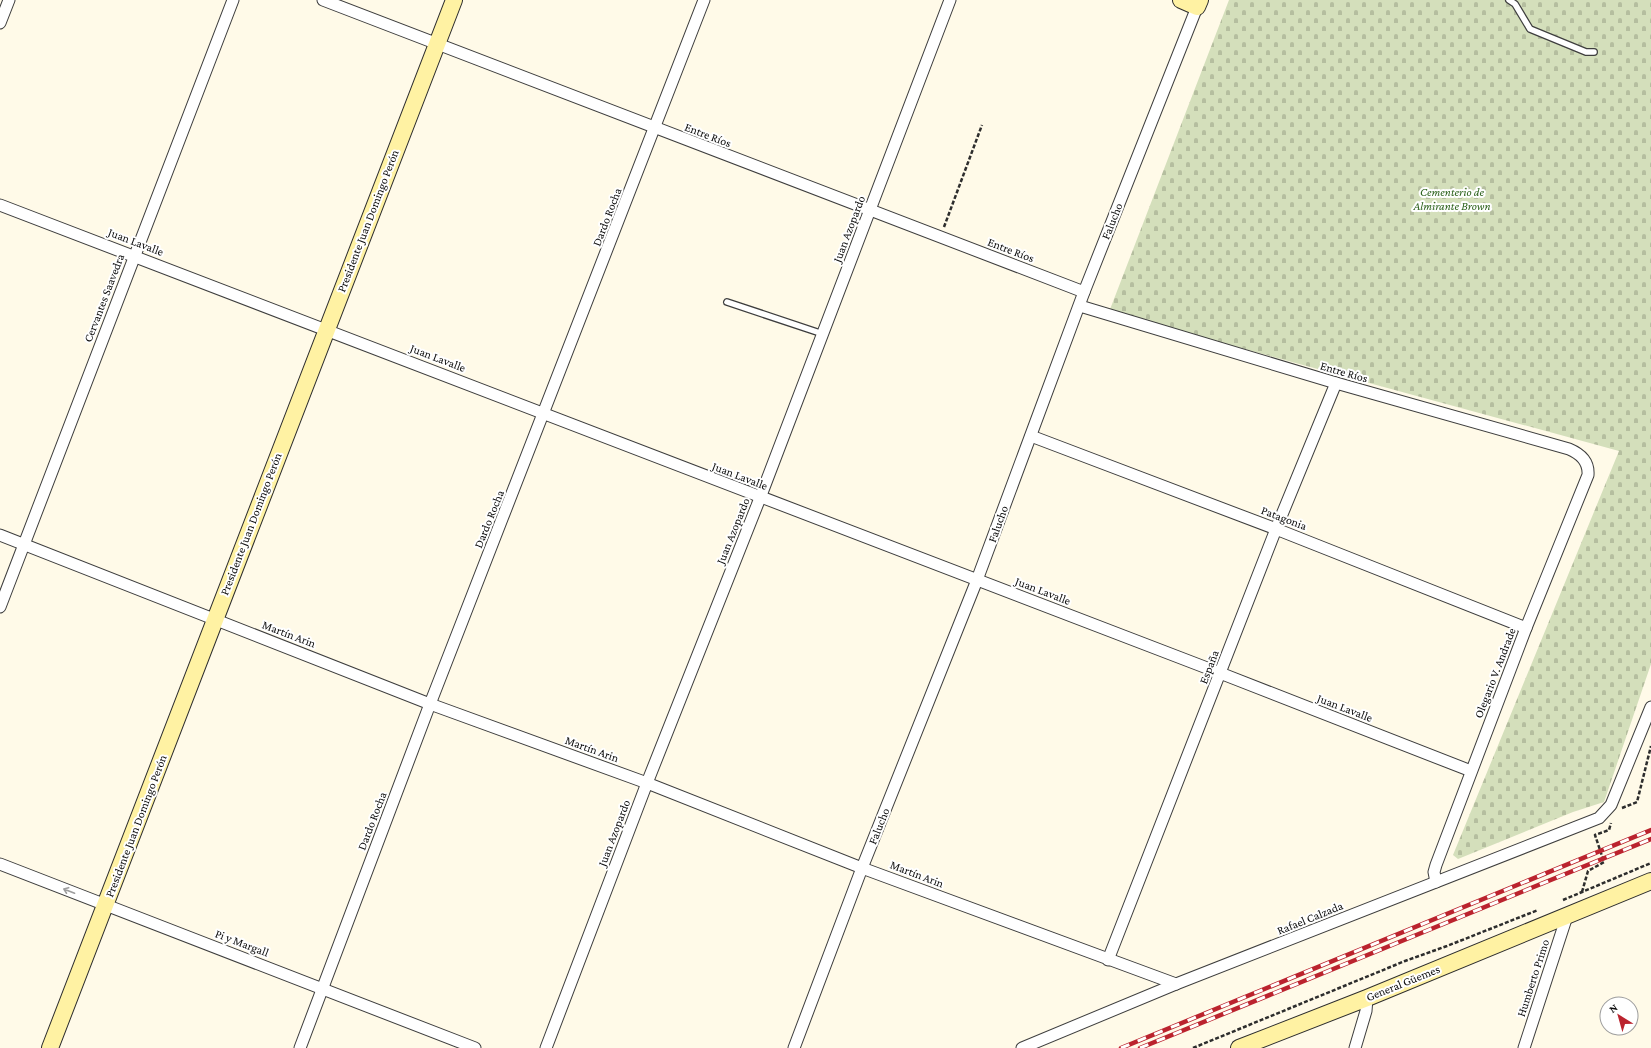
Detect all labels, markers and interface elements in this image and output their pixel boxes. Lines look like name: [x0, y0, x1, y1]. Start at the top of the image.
street label: Entre Ríos: [683, 120, 734, 150]
street label: Presidente Juan Domingo Perón: [334, 147, 402, 294]
street label: Dardo Rocha: [589, 185, 625, 248]
park label: Cementerio de Almirante Brown: [1412, 185, 1491, 213]
street label: Juan Azopardo: [830, 194, 868, 265]
street label: Falucho: [1098, 201, 1126, 241]
street label: Juan Lavalle: [105, 225, 166, 259]
street label: Entre Ríos: [986, 235, 1037, 265]
street label: Cervantes Saavedra: [81, 251, 127, 344]
street label: Juan Lavalle: [407, 341, 468, 375]
street label: Entre Ríos: [1319, 359, 1370, 386]
street label: Presidente Juan Domingo Perón: [217, 450, 285, 597]
street label: Juan Lavalle: [709, 459, 770, 493]
street label: Dardo Rocha: [471, 487, 507, 550]
street label: Juan Azopardo: [713, 496, 753, 567]
street label: Patagonia: [1259, 503, 1309, 533]
street label: Falucho: [985, 504, 1011, 544]
street label: Juan Lavalle: [1012, 574, 1073, 608]
street label: Martín Arin: [260, 617, 318, 651]
street label: Olegario V. Andrade: [1471, 626, 1519, 720]
street label: España: [1196, 648, 1222, 686]
street label: Juan Lavalle: [1314, 691, 1375, 725]
street label: Martín Arin: [563, 733, 621, 765]
street label: Presidente Juan Domingo Perón: [102, 752, 170, 899]
street label: Dardo Rocha: [354, 789, 390, 852]
street label: Juan Azopardo: [595, 798, 633, 869]
street label: Falucho: [865, 806, 893, 846]
street label: Martín Arin: [888, 857, 946, 891]
one-way arrow: [64, 886, 76, 894]
street label: Rafael Calzada: [1275, 898, 1346, 938]
street label: Pi y Margall: [213, 926, 271, 960]
street label: Humberto Primo: [1514, 937, 1552, 1019]
street label: General Güemes: [1364, 962, 1442, 1004]
north arrow: [1599, 996, 1639, 1036]
text: N: [1606, 1001, 1620, 1015]

